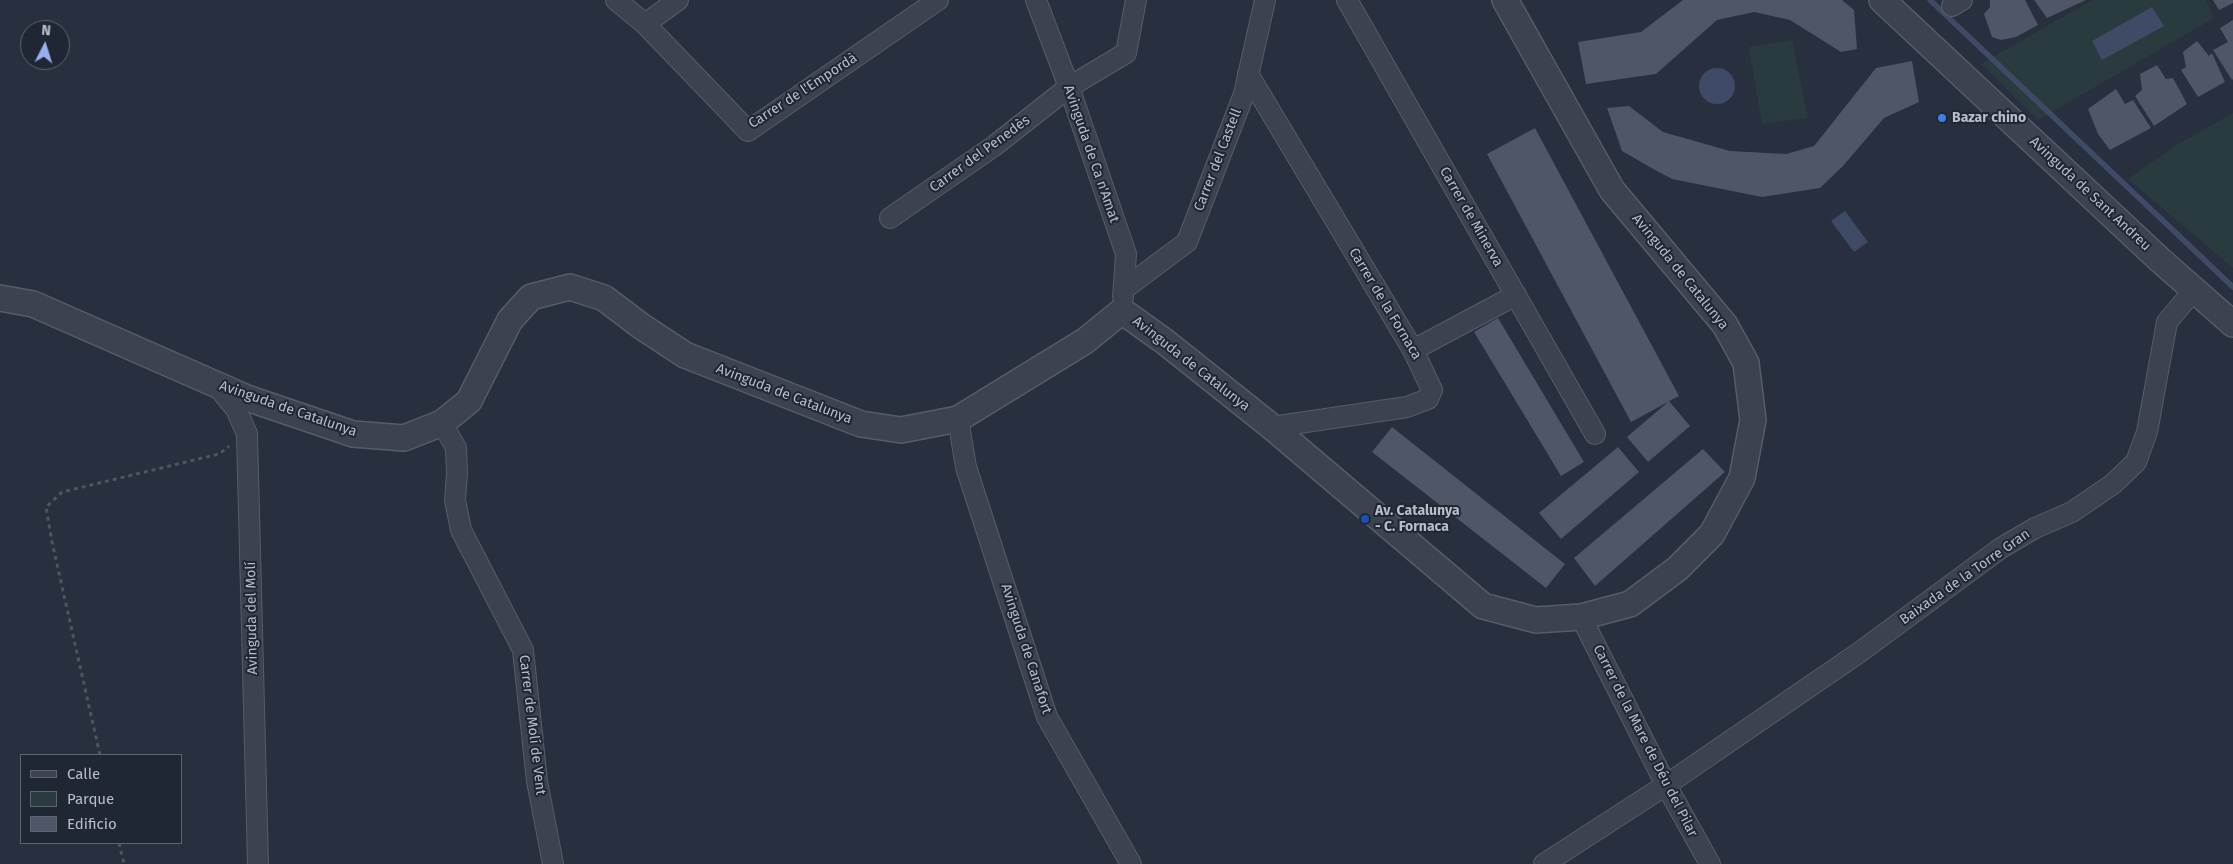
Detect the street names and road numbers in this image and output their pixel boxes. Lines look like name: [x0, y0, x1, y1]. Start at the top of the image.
street label: Carrer de l'Empordà: [746, 50, 860, 132]
street label: Avinguda de Ca n'Amat: [1060, 83, 1122, 225]
street label: Carrer del Castell: [1191, 106, 1245, 214]
street label: Carrer del Penedès: [927, 112, 1033, 196]
street label: Avinguda de Sant Andreu: [2026, 134, 2154, 254]
street label: Carrer de Minerva: [1436, 164, 1506, 270]
street label: Avinguda de Catalunya: [1628, 211, 1732, 333]
street label: Carrer de la Fornaca: [1345, 245, 1425, 363]
street label: Avinguda de Catalunya: [1129, 313, 1253, 415]
street label: Avinguda de Catalunya: [714, 360, 854, 428]
street label: Avinguda de Catalunya: [217, 378, 359, 440]
street label: Baixada de la Torre Gran: [1897, 526, 2033, 628]
street label: Avinguda del Molí: [243, 561, 261, 675]
street label: Avinguda de Canafort: [997, 582, 1055, 716]
street label: Carrer de la Mare de Déu del Pilar: [1589, 642, 1701, 840]
street label: Carrer de Molí de Vent: [515, 654, 549, 796]

